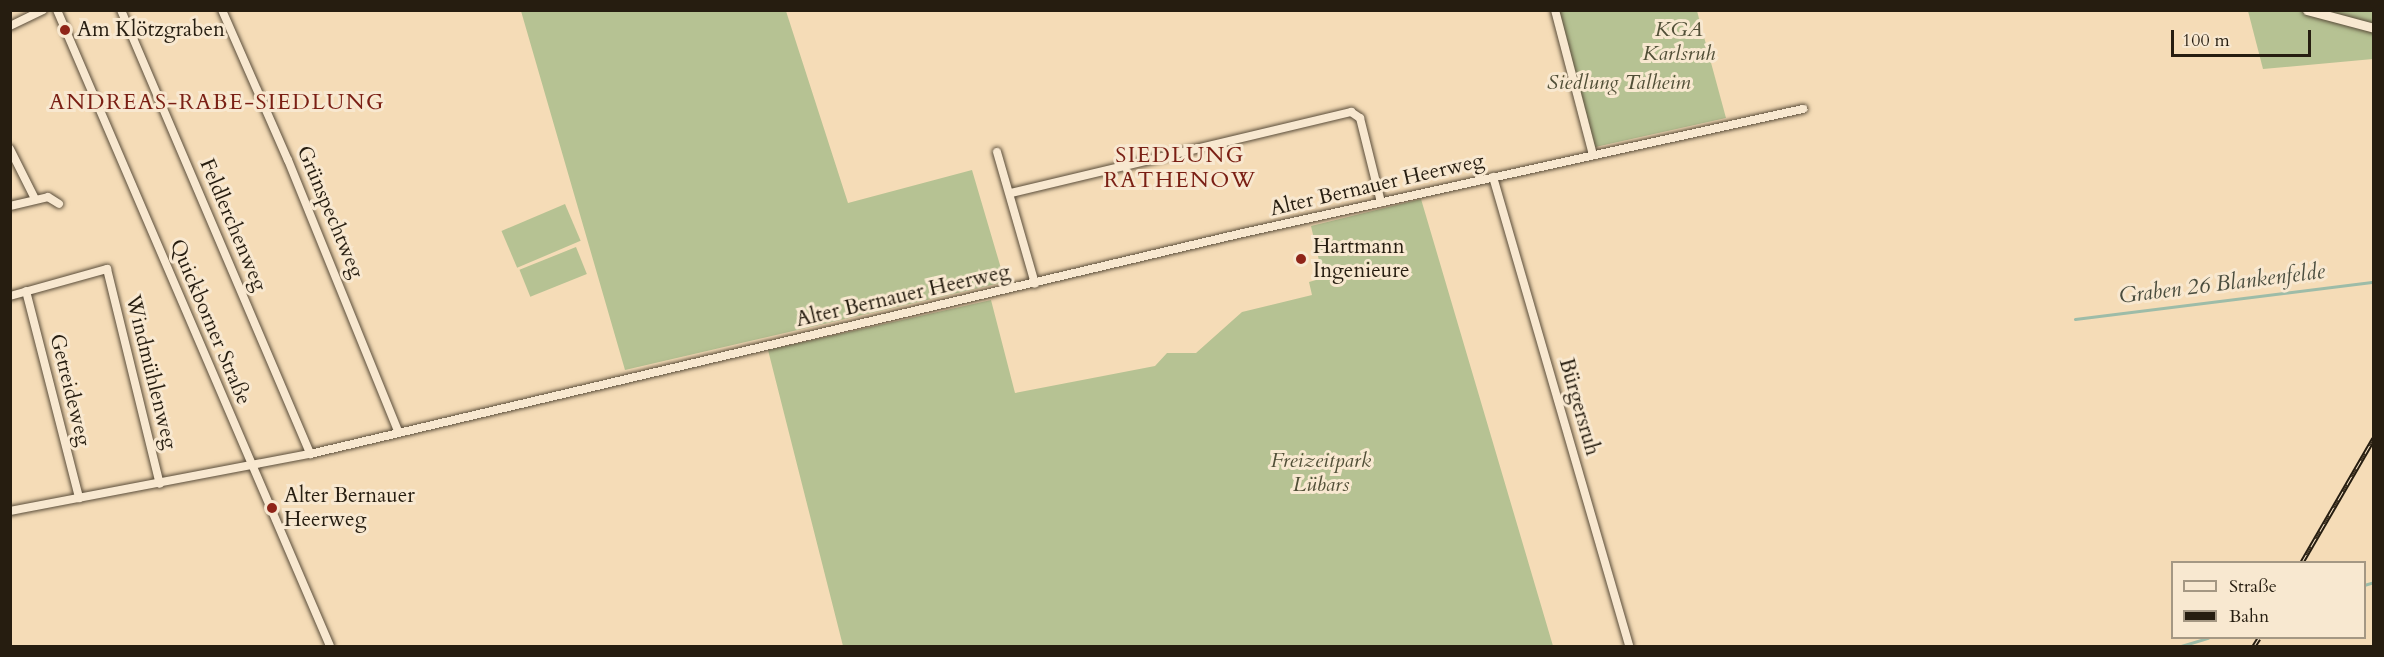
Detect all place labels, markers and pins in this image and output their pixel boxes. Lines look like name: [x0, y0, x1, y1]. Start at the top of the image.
place label: Am Klötzgraben: [77, 17, 225, 43]
marker: Am Klötzgraben: [58, 23, 72, 37]
place label: Hartmann Ingenieure: [1313, 234, 1410, 284]
marker: Hartmann Ingenieure: [1294, 252, 1308, 266]
place label: Alter Bernauer Heerweg: [284, 483, 415, 533]
marker: Alter Bernauer Heerweg: [265, 501, 279, 515]

